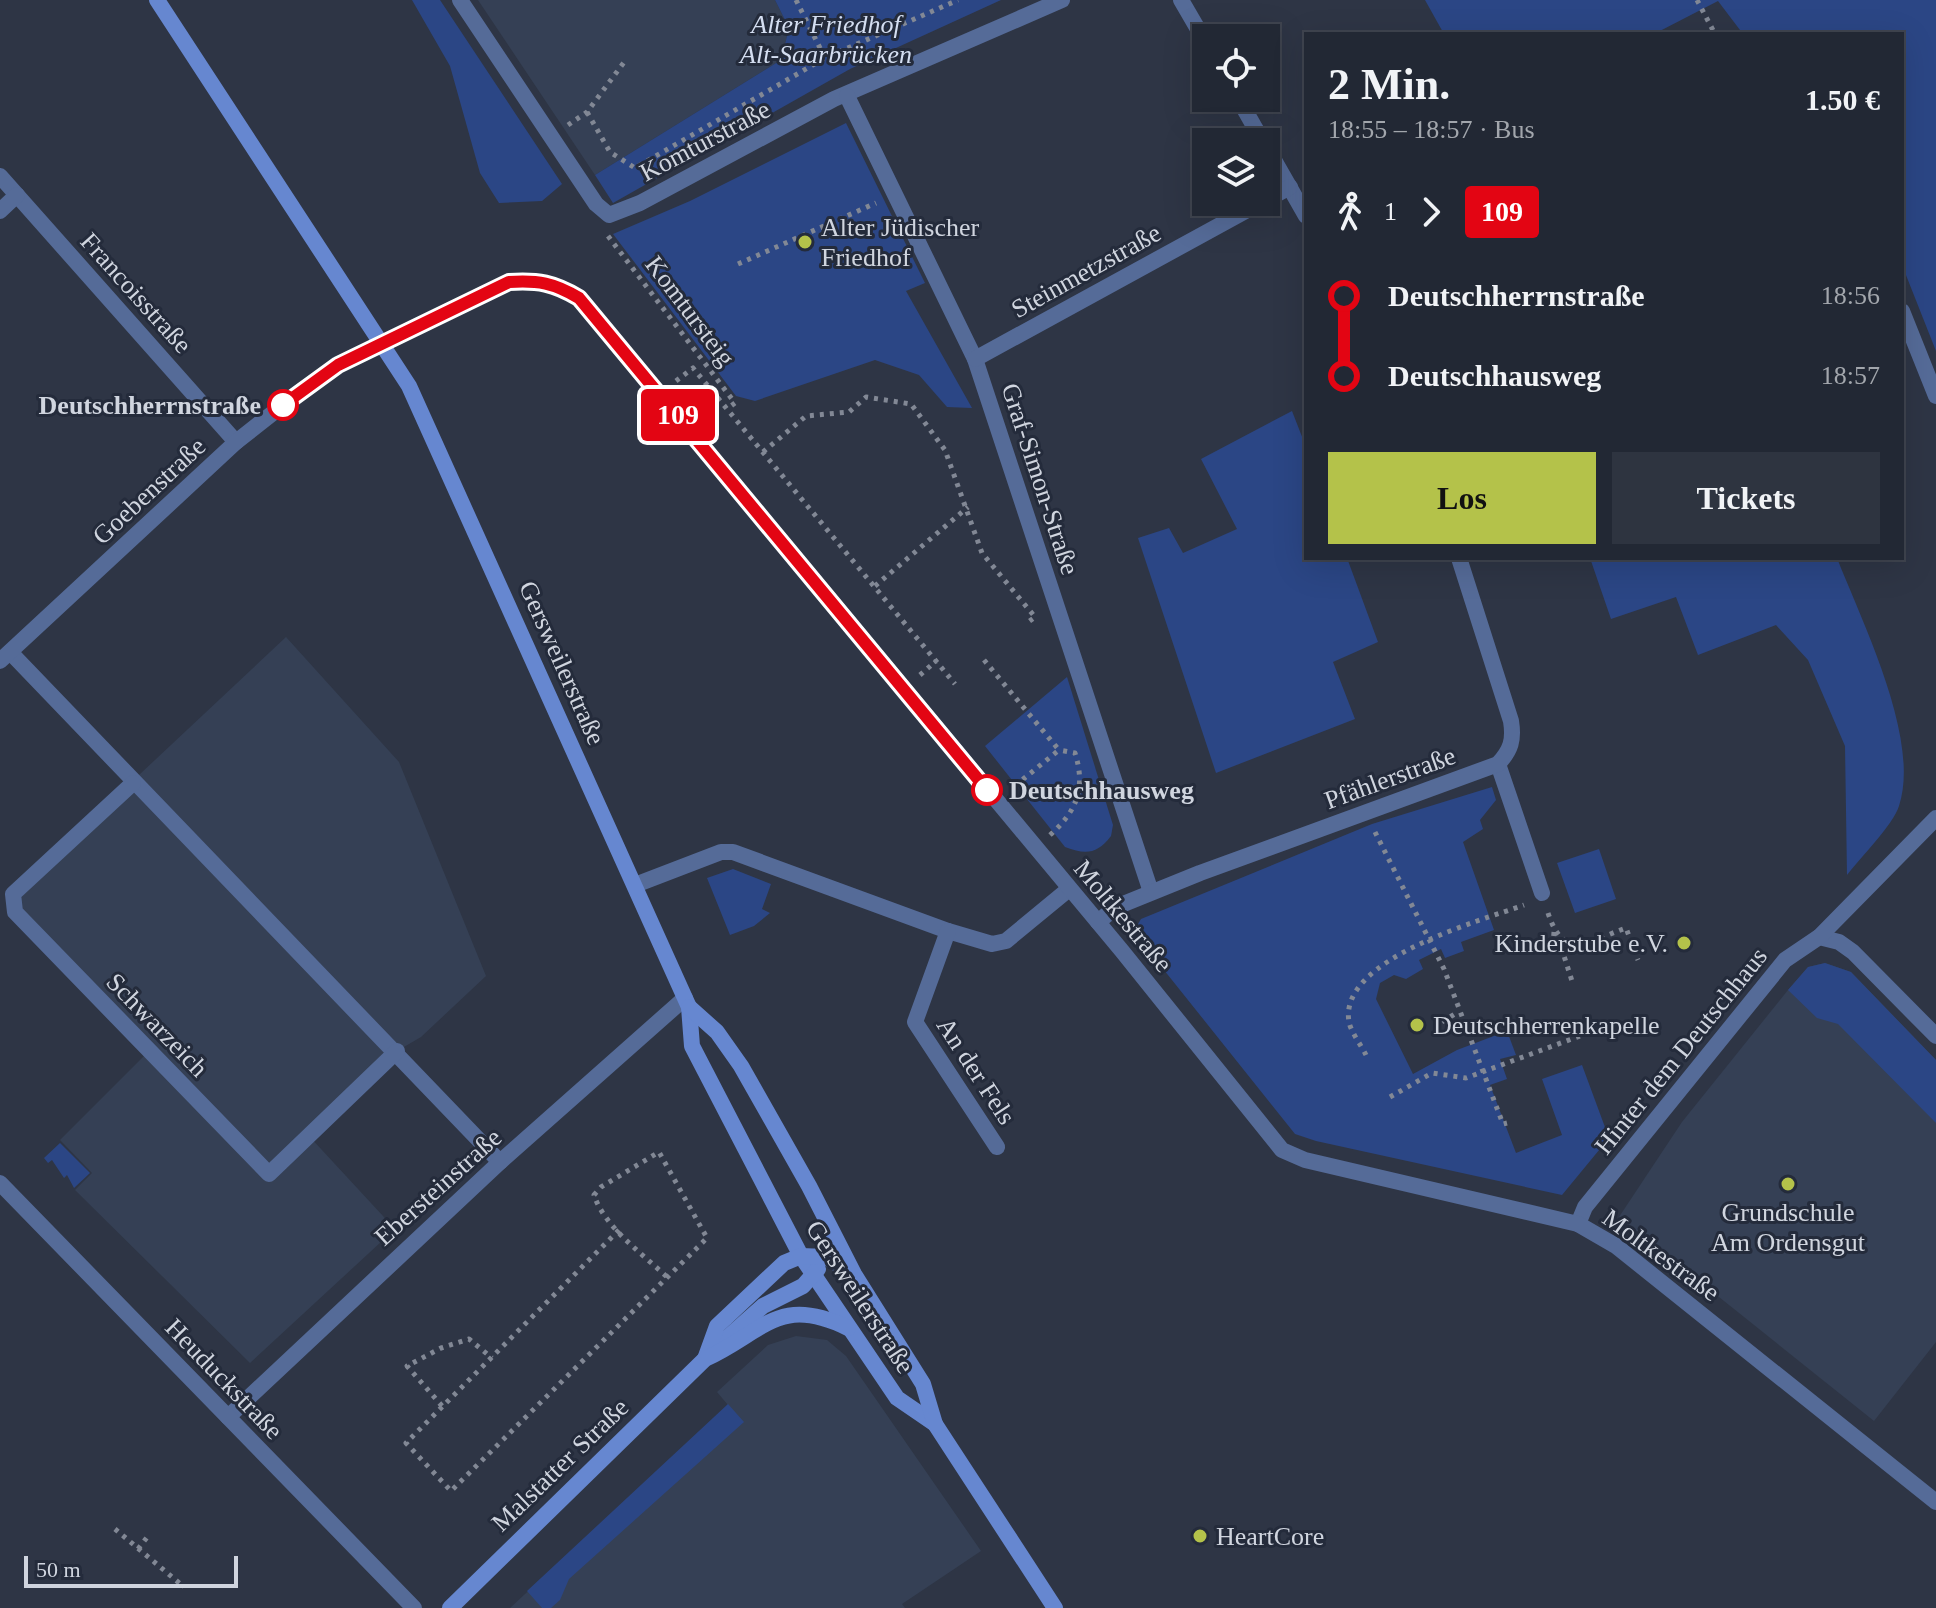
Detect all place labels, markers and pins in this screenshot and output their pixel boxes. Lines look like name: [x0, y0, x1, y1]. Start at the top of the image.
place label: Alter Jüdischer Friedhof: [821, 213, 979, 272]
marker: Alter Jüdischer Friedhof: [796, 233, 814, 251]
marker: Deutschherrnstraße: [268, 390, 298, 420]
place label: Deutschherrnstraße: [39, 391, 261, 420]
marker: Deutschhausweg: [972, 775, 1002, 805]
place label: Deutschhausweg: [1009, 776, 1194, 805]
place label: Kinderstube e.V.: [1494, 929, 1668, 958]
marker: Kinderstube e.V.: [1675, 934, 1693, 952]
place label: Deutschherrenkapelle: [1433, 1011, 1660, 1040]
marker: Deutschherrenkapelle: [1408, 1016, 1426, 1034]
marker: Grundschule Am Ordensgut: [1779, 1175, 1797, 1193]
place label: Grundschule Am Ordensgut: [1711, 1198, 1866, 1257]
place label: HeartCore: [1216, 1522, 1324, 1551]
marker: HeartCore: [1191, 1527, 1209, 1545]

